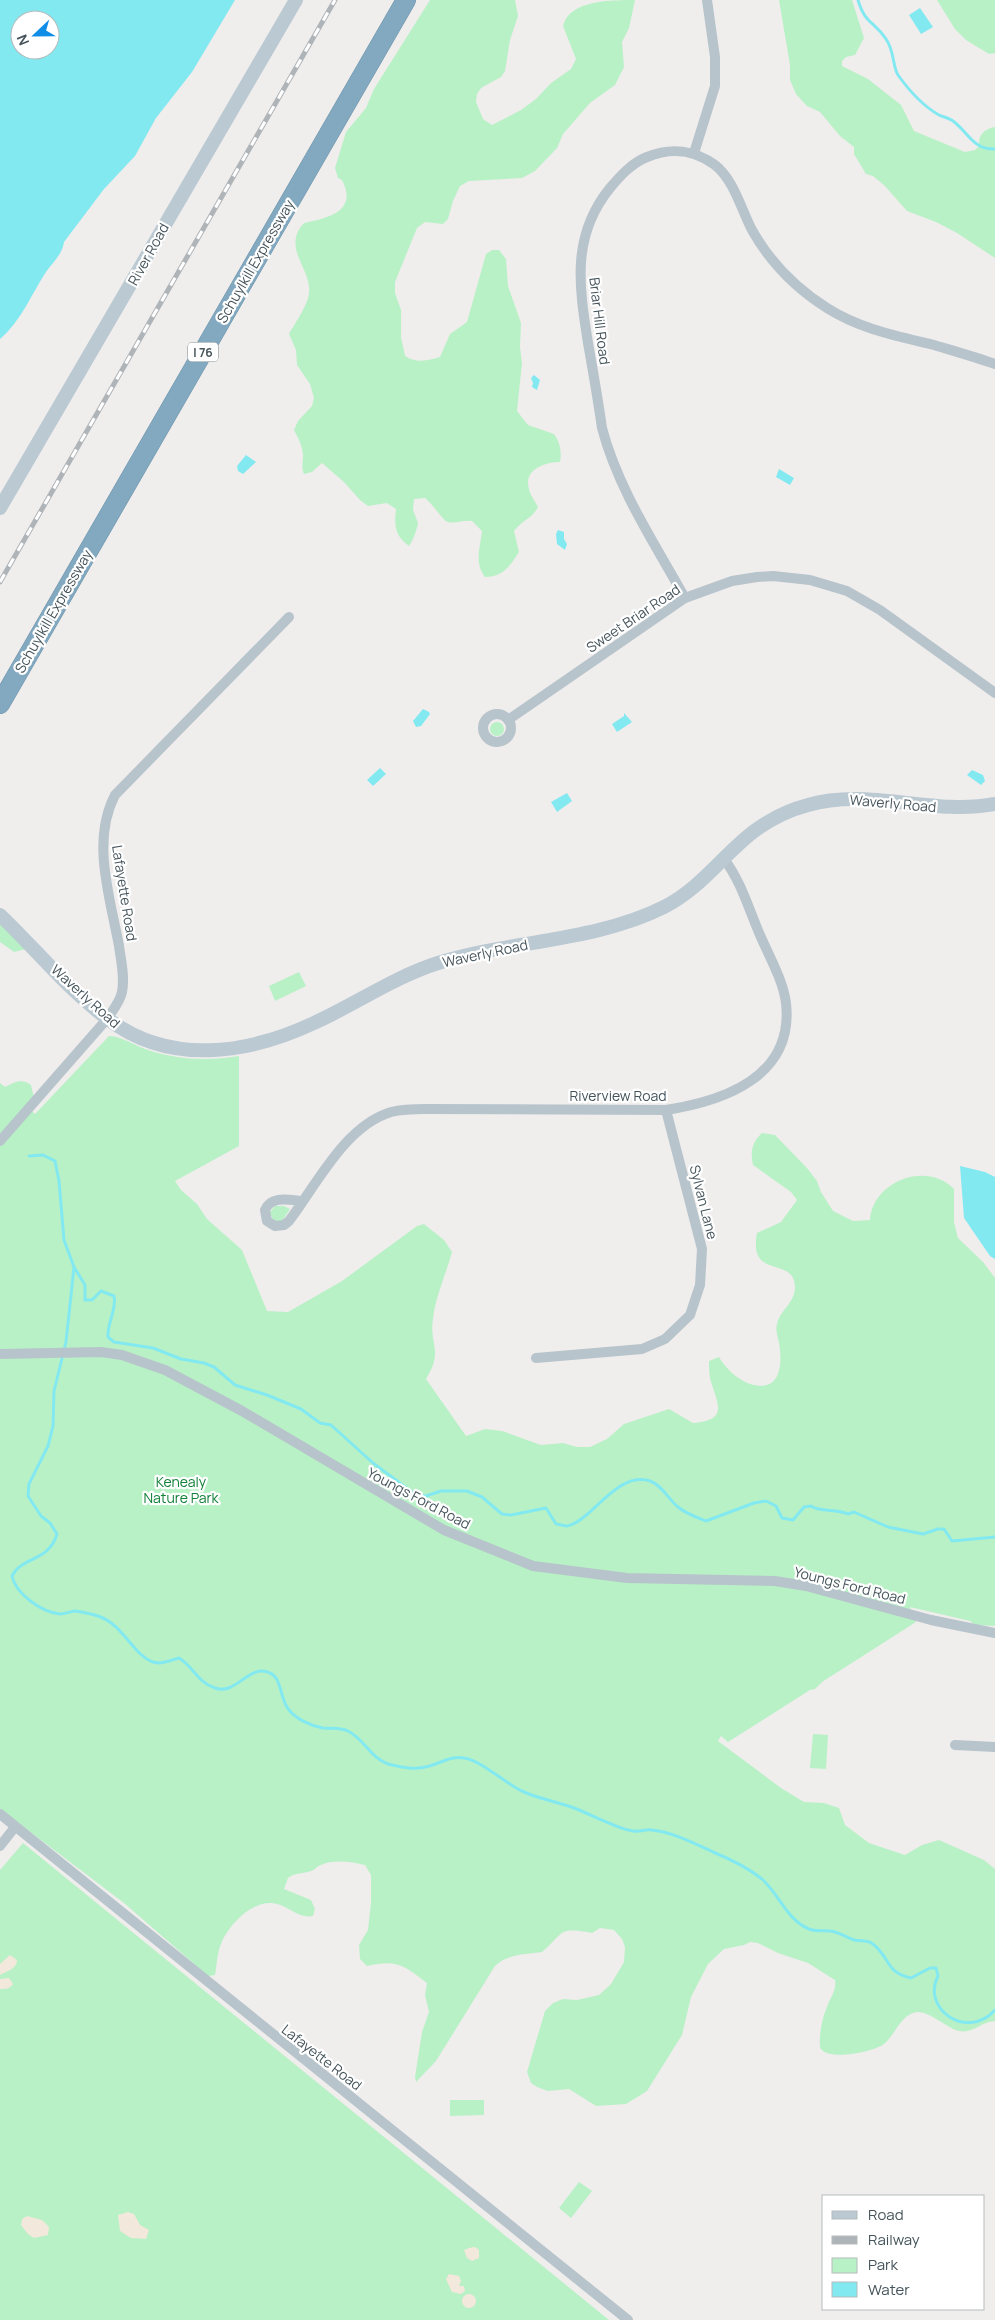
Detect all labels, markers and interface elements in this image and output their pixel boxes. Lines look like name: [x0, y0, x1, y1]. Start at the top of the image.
north arrow: [10, 10, 60, 60]
text: N: [12, 32, 33, 48]
street label: Schuylkill Expressway: [212, 195, 298, 326]
street label: River Road: [123, 220, 173, 288]
street label: Briar Hill Road: [585, 276, 615, 366]
road number: I 76: [188, 342, 218, 362]
street label: Schuylkill Expressway: [10, 545, 96, 676]
street label: Sweet Briar Road: [582, 579, 684, 657]
street label: Waverly Road: [849, 790, 937, 816]
street label: Lafayette Road: [108, 844, 142, 942]
street label: Waverly Road: [441, 935, 529, 971]
street label: Waverly Road: [47, 960, 125, 1032]
street label: Riverview Road: [569, 1086, 667, 1105]
street label: Sylvan Lane: [686, 1163, 722, 1241]
street label: Youngs Ford Road: [364, 1463, 474, 1533]
park label: Kenealy Nature Park: [143, 1472, 220, 1507]
street label: Youngs Ford Road: [792, 1562, 908, 1608]
street label: Lafayette Road: [278, 2020, 366, 2094]
legend: [822, 2195, 985, 2310]
text: Road: [868, 2204, 904, 2225]
text: Railway: [868, 2229, 920, 2250]
text: Park: [868, 2254, 898, 2275]
text: Water: [868, 2279, 910, 2300]

